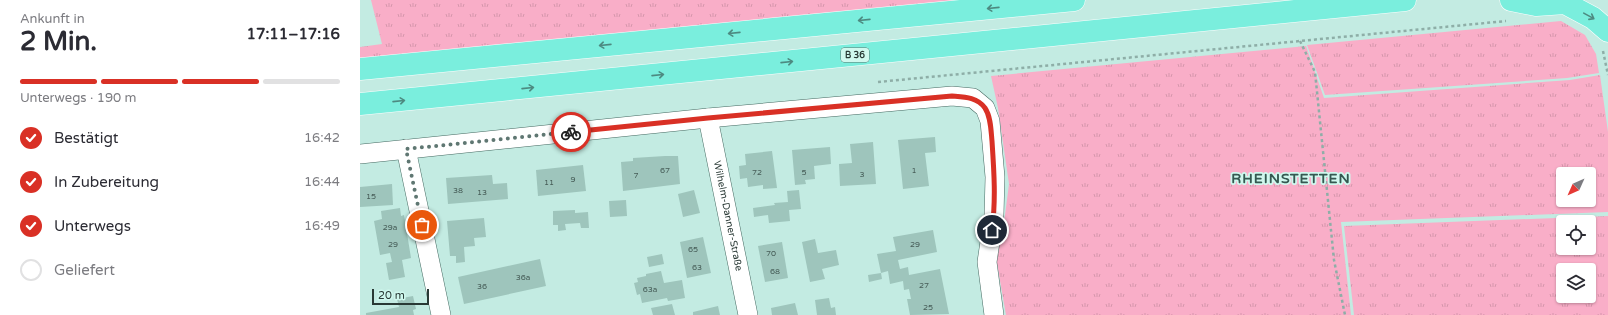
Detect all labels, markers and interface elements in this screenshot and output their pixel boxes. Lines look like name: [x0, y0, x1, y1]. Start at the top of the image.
one-way arrow: [987, 4, 1000, 11]
text: Ankunft in: [20, 11, 85, 27]
one-way arrow: [1582, 13, 1594, 20]
one-way arrow: [858, 17, 871, 24]
text: 17:11–17:16: [247, 25, 340, 43]
text: 2 Min.: [20, 26, 97, 57]
one-way arrow: [728, 29, 741, 36]
one-way arrow: [599, 42, 612, 49]
road number: B 36: [841, 48, 869, 62]
one-way arrow: [780, 58, 793, 65]
one-way arrow: [651, 71, 664, 78]
one-way arrow: [521, 84, 534, 91]
text: Unterwegs · 190 m: [20, 90, 137, 106]
one-way arrow: [392, 97, 405, 104]
courier: [551, 112, 591, 152]
icon: bike: [560, 121, 582, 143]
icon: check: [20, 127, 42, 149]
text: Bestätigt: [54, 129, 119, 147]
text: 16:42: [304, 130, 340, 146]
street label: Wilhelm-Danner-Straße: [711, 160, 745, 273]
house number: 67: [660, 166, 670, 175]
house number: 1: [911, 166, 917, 175]
north arrow: [1556, 167, 1596, 207]
map controls: [1556, 167, 1596, 303]
house number: 72: [752, 168, 762, 177]
house number: 5: [801, 168, 807, 177]
house number: 3: [859, 170, 865, 179]
district label: RHEINSTETTEN: [1231, 170, 1351, 187]
icon: check: [20, 171, 42, 193]
house number: 7: [633, 171, 639, 180]
text: In Zubereitung: [54, 173, 159, 191]
text: 16:44: [304, 174, 340, 190]
house number: 9: [570, 175, 576, 184]
house number: 11: [544, 178, 554, 187]
house number: 38: [453, 186, 463, 195]
house number: 13: [477, 188, 487, 197]
house number: 15: [366, 192, 376, 201]
pin: [405, 208, 439, 242]
pin: [975, 213, 1009, 247]
icon: bag: [411, 214, 433, 236]
icon: check: [20, 215, 42, 237]
button: locate: [1556, 215, 1596, 255]
text: Unterwegs: [54, 217, 131, 235]
text: 16:49: [304, 218, 340, 234]
icon: home: [981, 219, 1003, 241]
house number: 29a: [383, 223, 397, 232]
house number: 29: [388, 240, 398, 249]
house number: 29: [910, 240, 920, 249]
house number: 65: [688, 245, 698, 254]
house number: 70: [766, 249, 776, 258]
text: Geliefert: [54, 261, 115, 279]
house number: 63: [692, 263, 702, 272]
button: layers: [1556, 263, 1596, 303]
house number: 68: [770, 267, 780, 276]
house number: 36a: [516, 273, 530, 282]
house number: 27: [919, 281, 929, 290]
house number: 36: [477, 282, 487, 291]
house number: 63a: [643, 285, 657, 294]
scale bar: [372, 287, 429, 306]
text: 20 m: [378, 289, 405, 302]
house number: 25: [923, 303, 933, 312]

